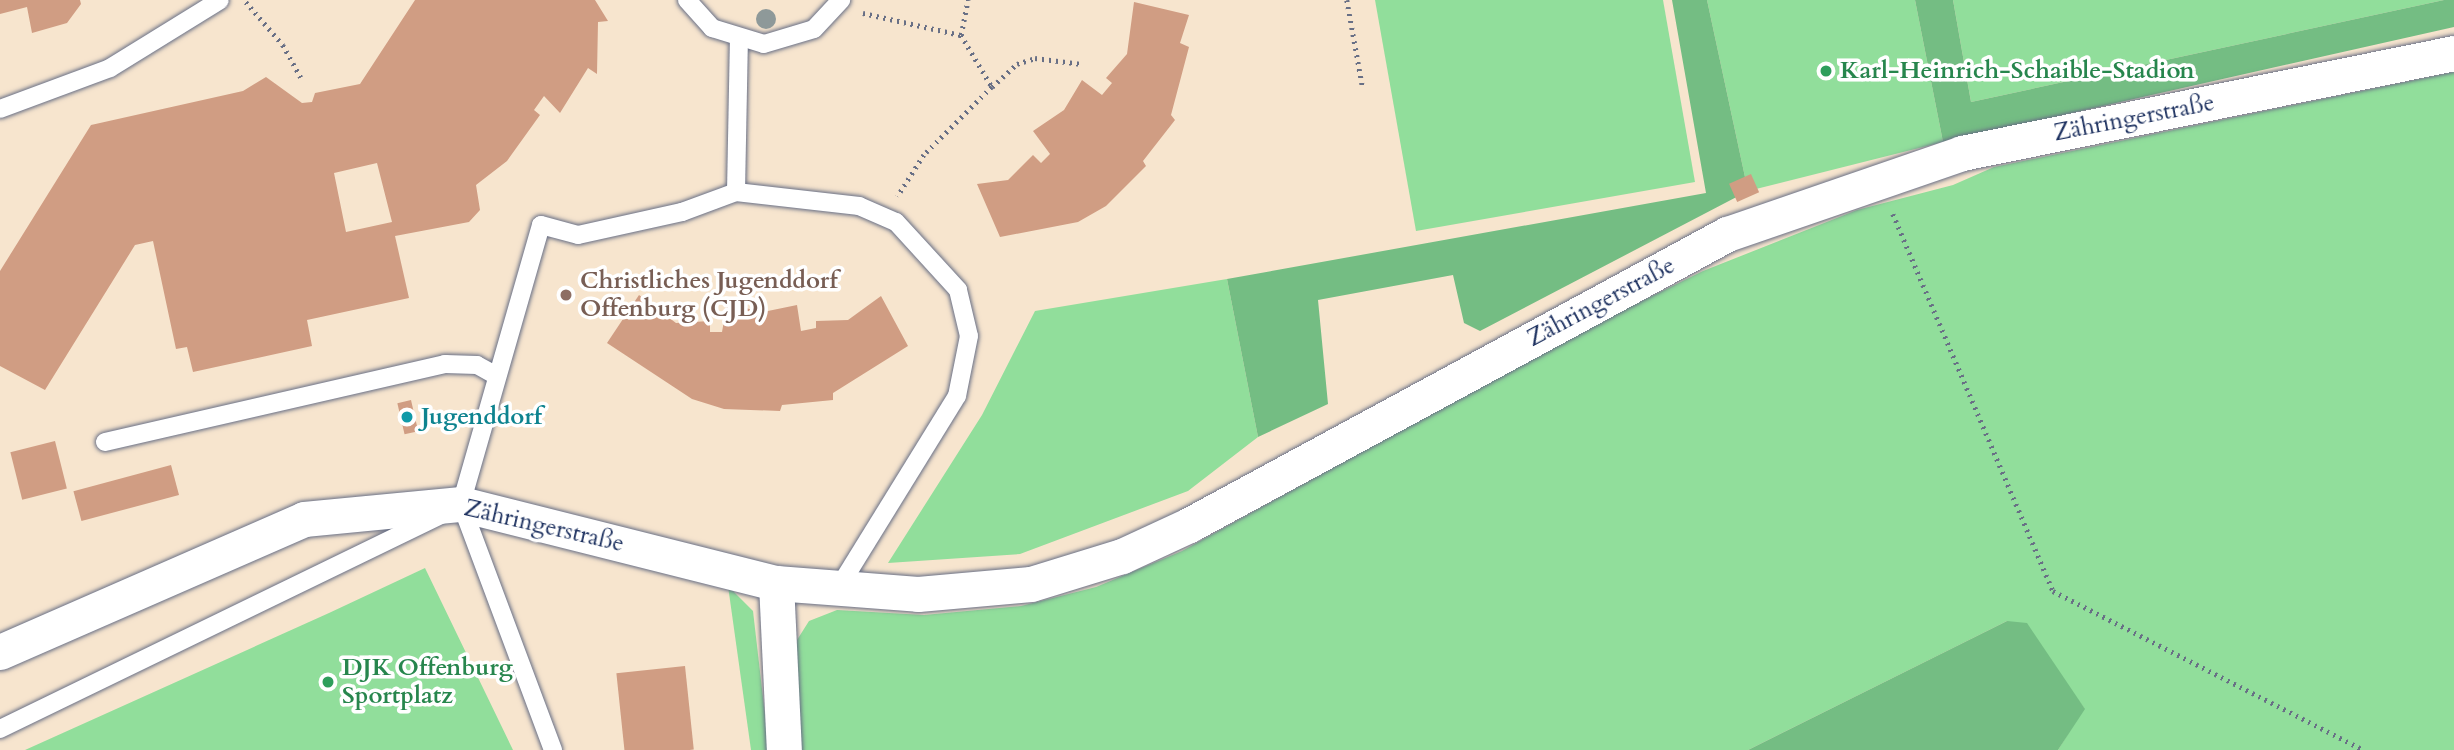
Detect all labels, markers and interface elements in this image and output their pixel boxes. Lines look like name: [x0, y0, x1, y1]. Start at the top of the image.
place label: Karl-Heinrich-Schaible-Stadion: [1840, 57, 2195, 85]
marker: Karl-Heinrich-Schaible-Stadion: [1818, 63, 1834, 79]
street label: Zähringerstraße: [2051, 88, 2217, 148]
street label: Zähringerstraße: [1522, 251, 1680, 353]
place label: Christliches Jugenddorf Offenburg (CJD): [580, 267, 838, 323]
marker: Christliches Jugenddorf Offenburg (CJD): [558, 287, 574, 303]
place label: Jugenddorf: [421, 403, 542, 431]
marker: Jugenddorf: [399, 409, 415, 425]
street label: Zähringerstraße: [461, 494, 627, 558]
place label: DJK Offenburg Sportplatz: [342, 654, 513, 710]
marker: DJK Offenburg Sportplatz: [320, 674, 336, 690]

